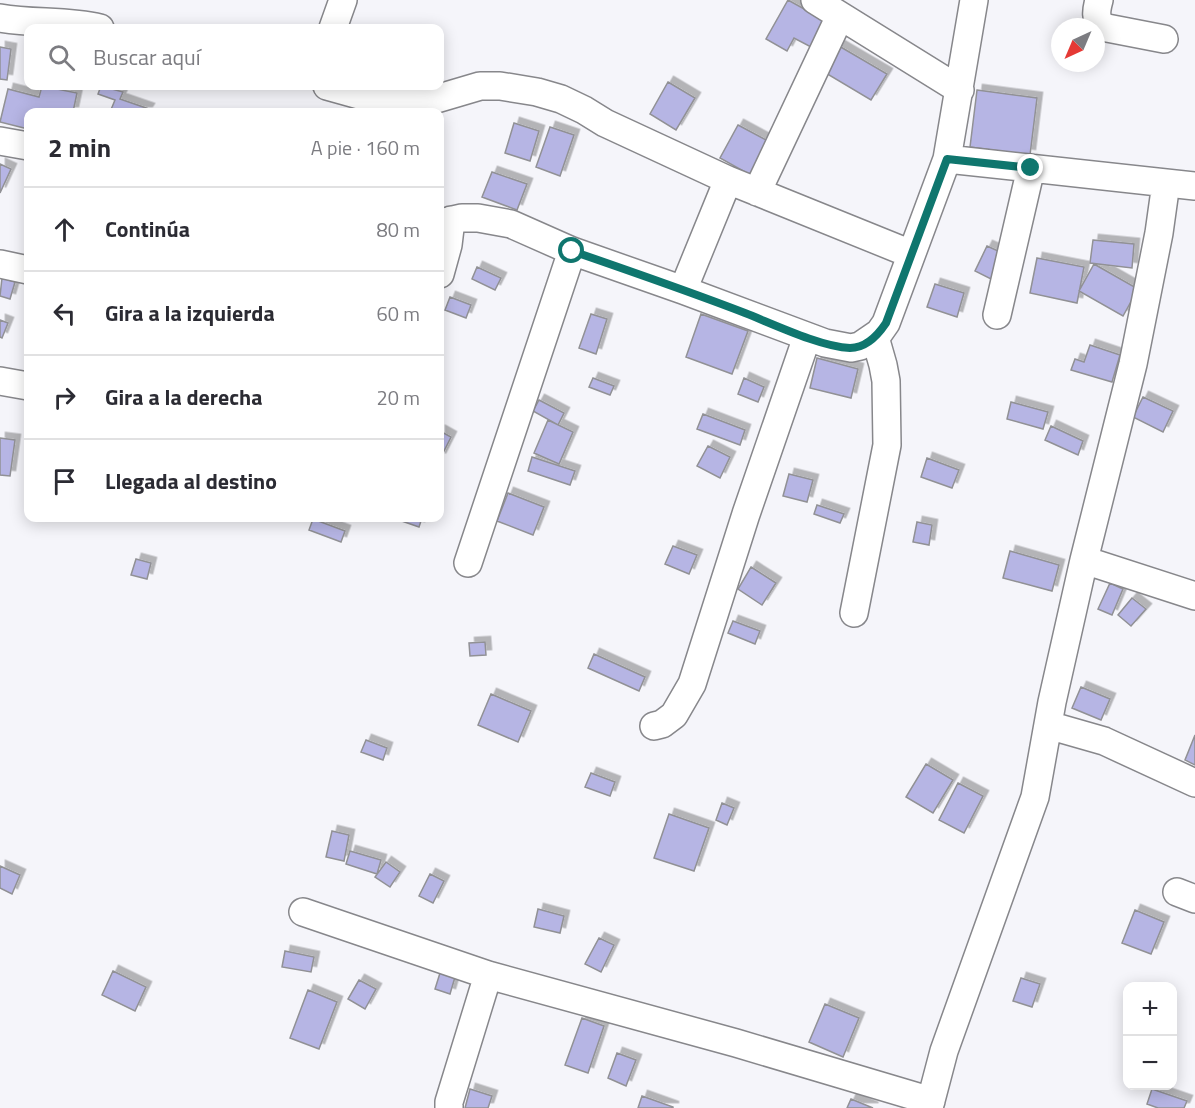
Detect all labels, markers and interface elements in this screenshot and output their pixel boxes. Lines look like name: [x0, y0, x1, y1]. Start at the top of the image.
north arrow: [1051, 18, 1105, 72]
search box: [24, 24, 444, 90]
text: Buscar aquí: [93, 40, 201, 74]
icon: search: [45, 41, 78, 74]
text: 2 min: [48, 128, 111, 167]
text: A pie · 160 m: [311, 132, 420, 163]
route end: [1017, 154, 1043, 180]
text: Continúa: [105, 212, 190, 246]
icon: ahead: [48, 213, 81, 246]
text: 80 m: [376, 214, 420, 245]
route start: [558, 237, 584, 263]
text: Gira a la izquierda: [105, 296, 275, 330]
icon: left: [48, 297, 81, 330]
text: 60 m: [376, 298, 420, 329]
text: Gira a la derecha: [105, 380, 262, 414]
icon: right: [48, 381, 81, 414]
text: 20 m: [376, 382, 420, 413]
text: Llegada al destino: [105, 464, 277, 498]
icon: arrive: [48, 465, 81, 498]
map controls: [1123, 982, 1177, 1090]
button: +: [1123, 982, 1177, 1036]
button: −: [1123, 1036, 1177, 1090]

